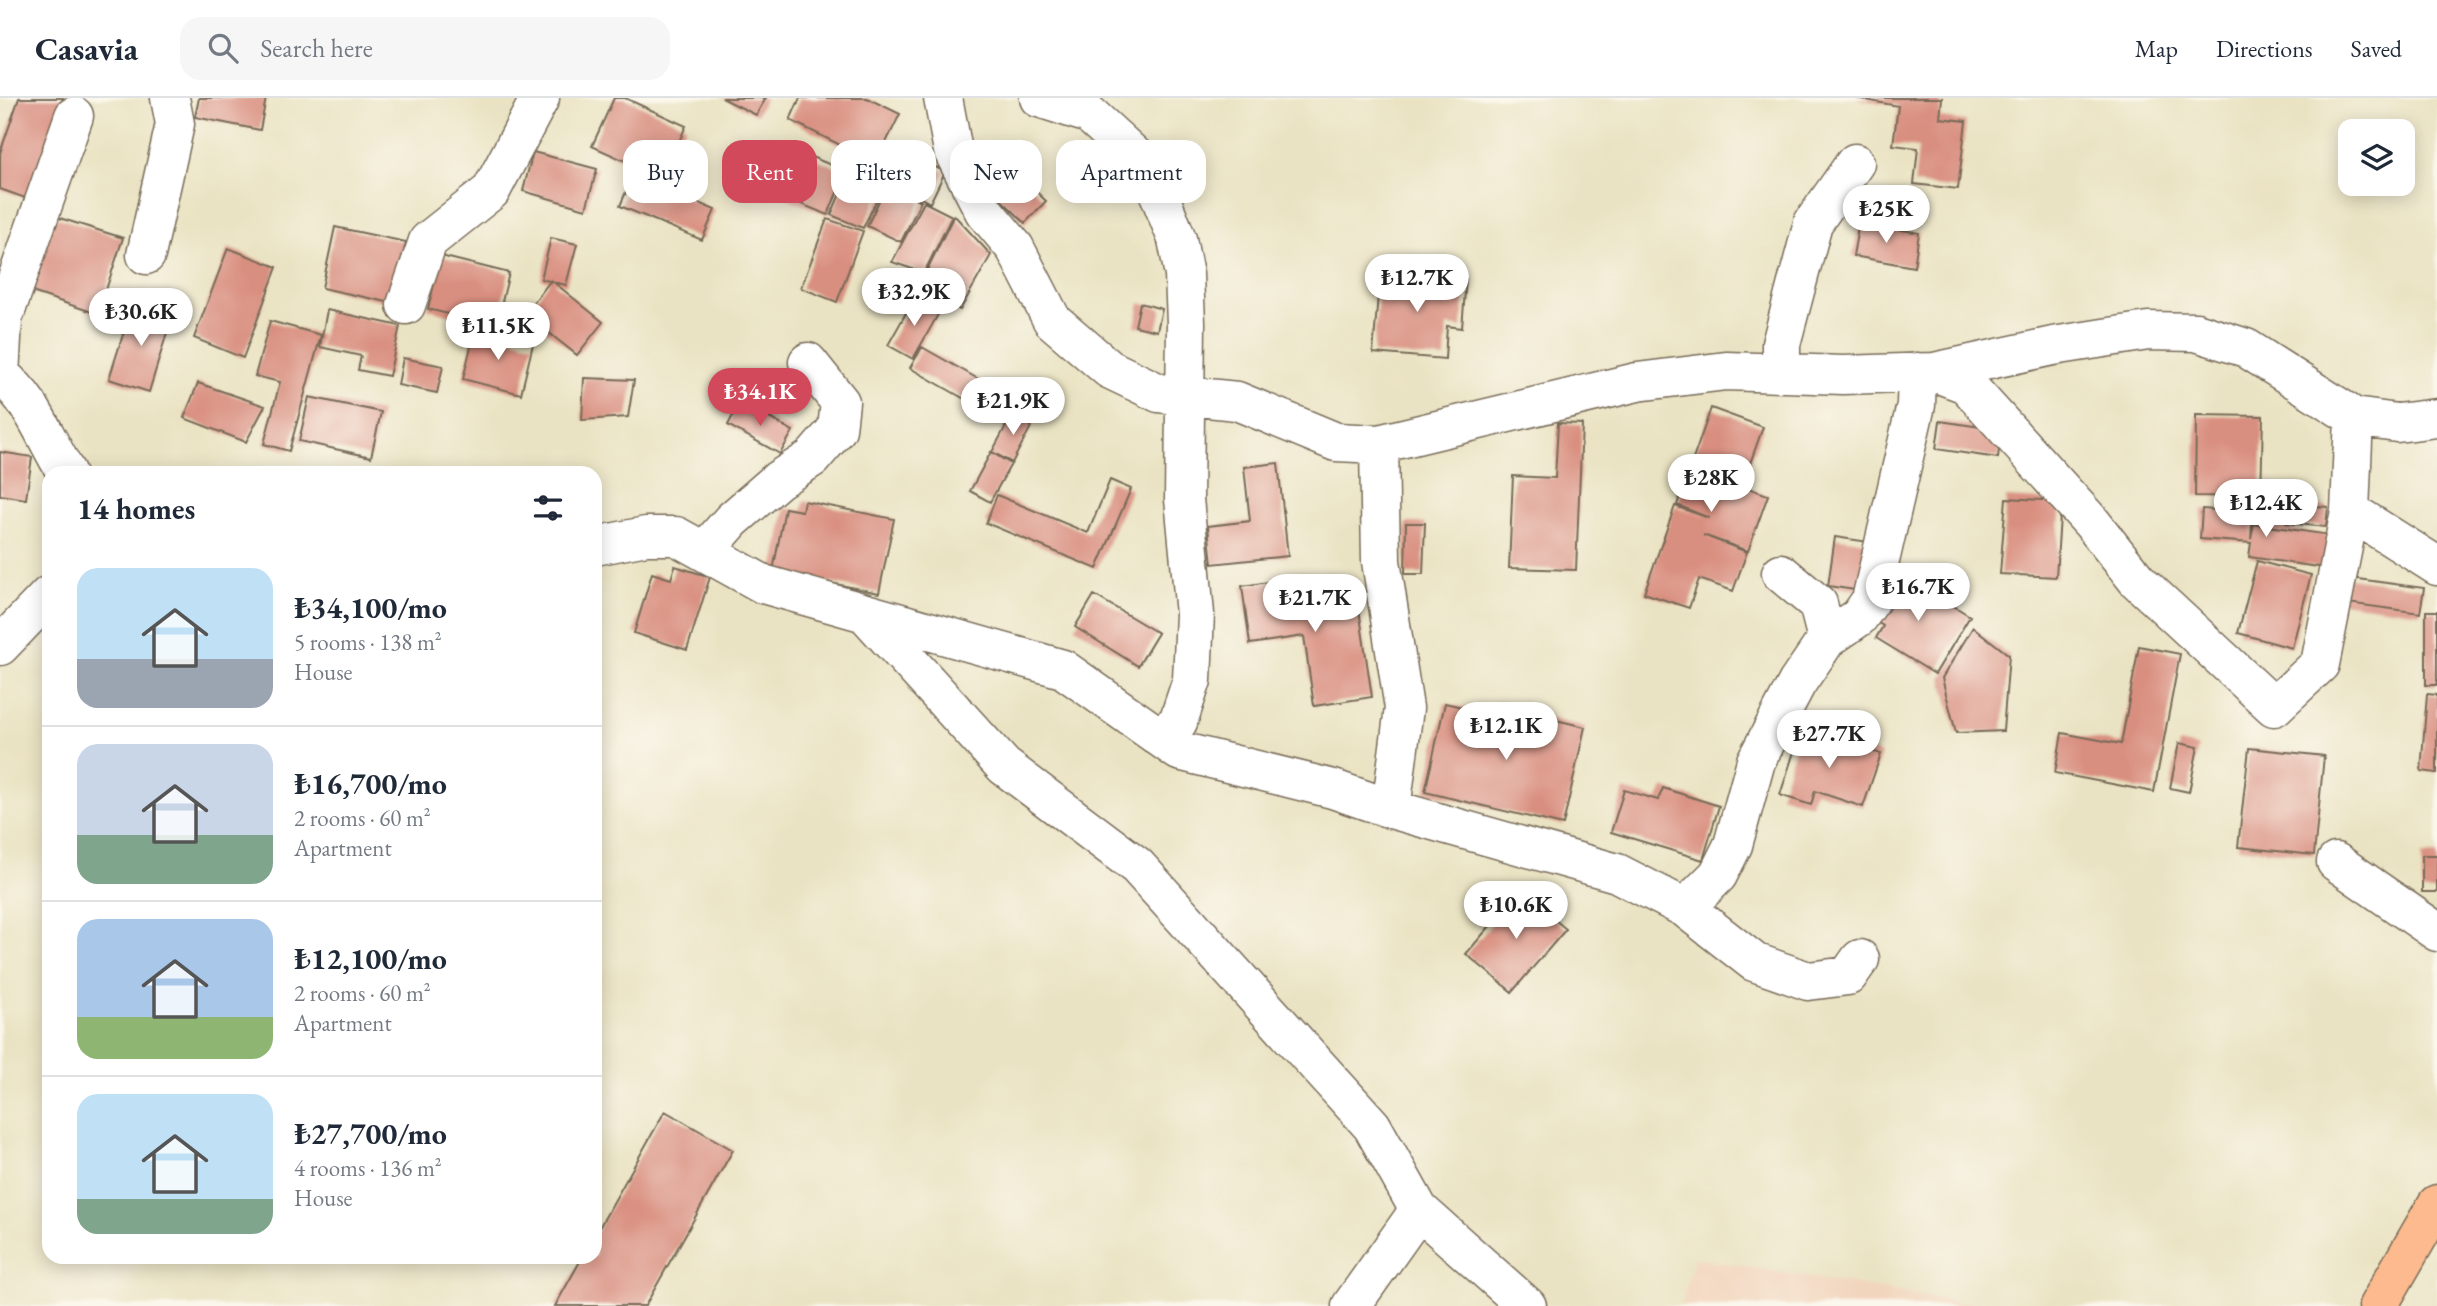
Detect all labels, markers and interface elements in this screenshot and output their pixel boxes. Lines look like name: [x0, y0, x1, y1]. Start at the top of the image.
search box: [180, 17, 670, 80]
text: Casavia: [35, 27, 138, 70]
icon: search: [204, 29, 242, 67]
text: Search here: [260, 31, 373, 65]
text: Map: [2135, 33, 2178, 64]
text: Directions: [2216, 33, 2313, 64]
text: Saved: [2351, 33, 2402, 64]
map controls: [2338, 119, 2415, 196]
button: layers: [2338, 119, 2415, 196]
chip: Buy: [623, 140, 708, 203]
chip: Rent: [722, 140, 817, 203]
chip: Filters: [831, 140, 936, 203]
chip: New: [950, 140, 1042, 203]
chip: Apartment: [1056, 140, 1206, 203]
pin: ₺25K: [1845, 186, 1927, 245]
text: ₺25K: [1859, 193, 1913, 223]
pin: ₺12.7K: [1360, 254, 1474, 314]
text: ₺12.7K: [1381, 262, 1453, 292]
pin: ₺32.9K: [857, 268, 971, 328]
text: ₺32.9K: [878, 276, 950, 306]
pin: ₺30.6K: [84, 288, 198, 348]
text: ₺30.6K: [105, 296, 177, 326]
pin: ₺11.5K: [441, 302, 555, 362]
text: ₺11.5K: [462, 310, 534, 340]
pin: ₺34.1K: [703, 368, 817, 428]
text: ₺34.1K: [724, 376, 796, 406]
pin: ₺21.9K: [956, 378, 1070, 437]
text: ₺21.9K: [977, 385, 1049, 415]
pin: ₺28K: [1670, 454, 1752, 514]
text: ₺28K: [1684, 462, 1738, 492]
pin: ₺12.4K: [2209, 480, 2323, 539]
text: ₺12.4K: [2230, 487, 2302, 517]
text: 14 homes: [77, 489, 195, 528]
icon: filters: [529, 489, 567, 527]
pin: ₺16.7K: [1861, 564, 1975, 623]
text: ₺16.7K: [1882, 571, 1954, 601]
pin: ₺21.7K: [1258, 574, 1372, 634]
text: ₺21.7K: [1279, 582, 1351, 612]
text: ₺34,100/mo: [294, 588, 447, 627]
icon: home: [133, 596, 217, 680]
text: 5 rooms · 138 m²: [294, 627, 442, 657]
text: House: [294, 657, 353, 687]
pin: ₺12.1K: [1449, 702, 1563, 762]
text: ₺12.1K: [1470, 710, 1542, 740]
pin: ₺27.7K: [1772, 710, 1886, 770]
text: ₺27.7K: [1793, 718, 1865, 748]
text: ₺16,700/mo: [294, 764, 447, 803]
icon: home: [133, 772, 217, 856]
text: 2 rooms · 60 m²: [294, 803, 431, 833]
text: Apartment: [294, 833, 392, 863]
pin: ₺10.6K: [1459, 882, 1573, 941]
text: ₺10.6K: [1480, 889, 1552, 919]
text: ₺12,100/mo: [294, 939, 447, 978]
icon: home: [133, 947, 217, 1031]
text: 2 rooms · 60 m²: [294, 978, 431, 1008]
text: Apartment: [294, 1008, 392, 1038]
text: ₺27,700/mo: [294, 1114, 447, 1153]
icon: home: [133, 1122, 217, 1206]
text: 4 rooms · 136 m²: [294, 1153, 442, 1183]
text: House: [294, 1183, 353, 1213]

